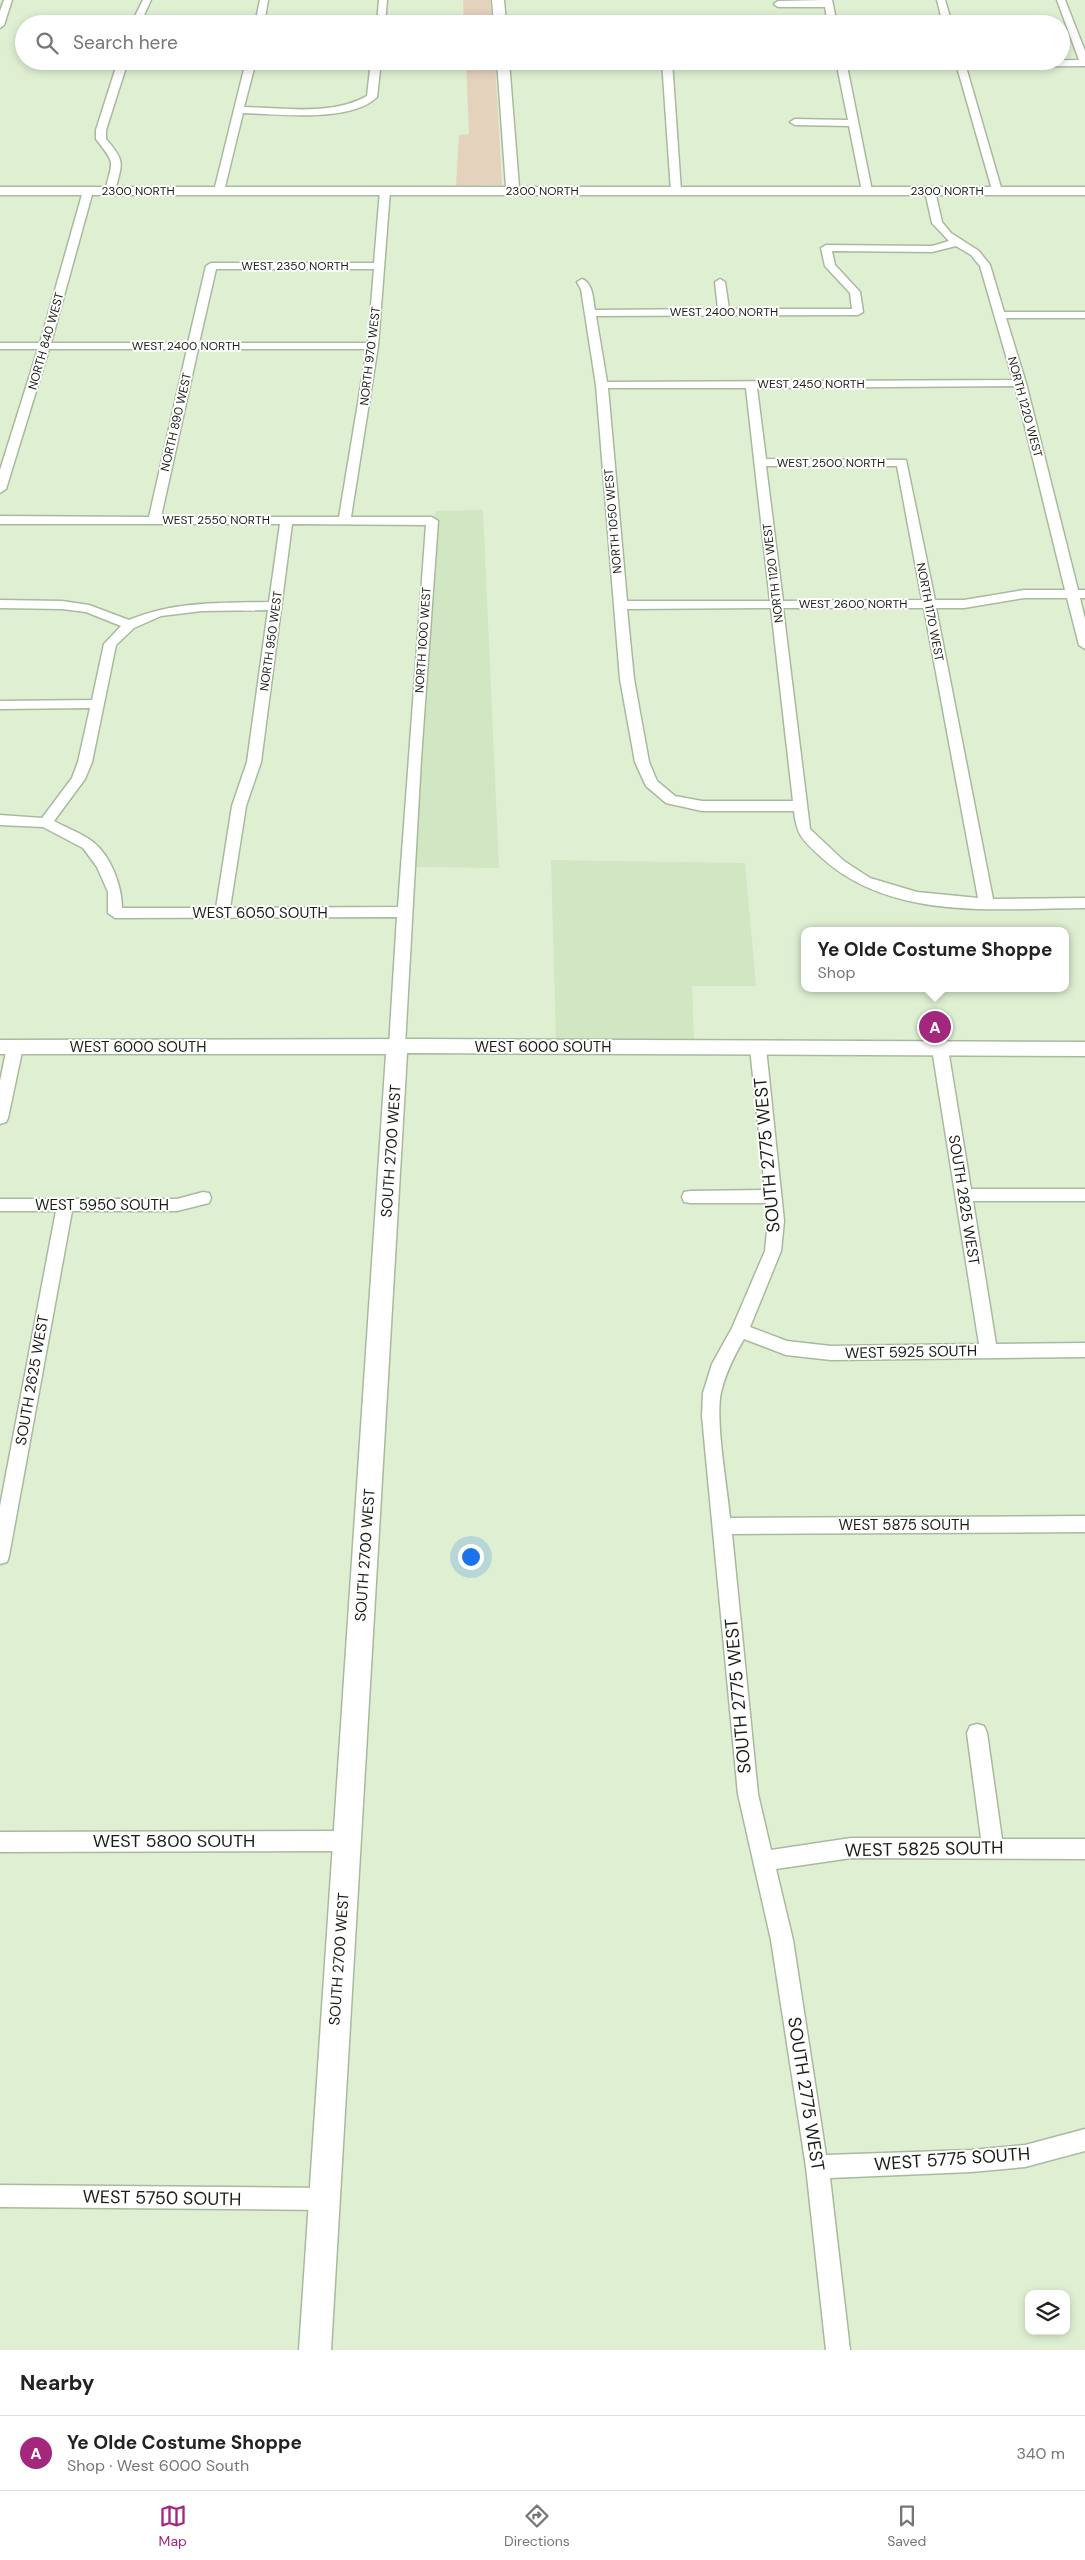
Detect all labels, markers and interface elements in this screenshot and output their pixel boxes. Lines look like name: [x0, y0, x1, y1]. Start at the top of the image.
search box: [15, 15, 1070, 70]
icon: search: [33, 29, 61, 57]
text: Search here: [73, 30, 178, 55]
street label: 2300 NORTH: [101, 183, 175, 199]
street label: 2300 NORTH: [505, 183, 579, 199]
street label: 2300 NORTH: [910, 183, 984, 199]
street label: WEST 2350 NORTH: [241, 258, 349, 274]
street label: NORTH 840 WEST: [24, 290, 68, 392]
street label: WEST 2400 NORTH: [670, 304, 778, 320]
street label: NORTH 970 WEST: [356, 305, 384, 406]
street label: WEST 2400 NORTH: [132, 338, 240, 354]
street label: NORTH 1220 WEST: [1004, 355, 1046, 459]
street label: NORTH 890 WEST: [157, 371, 195, 473]
street label: WEST 2450 NORTH: [757, 376, 865, 392]
street label: WEST 2500 NORTH: [777, 455, 885, 471]
street label: NORTH 1050 WEST: [600, 468, 626, 574]
street label: WEST 2550 NORTH: [162, 512, 270, 528]
street label: NORTH 1120 WEST: [759, 522, 787, 624]
street label: NORTH 1170 WEST: [913, 561, 947, 663]
street label: NORTH 1000 WEST: [411, 586, 435, 694]
street label: NORTH 950 WEST: [256, 590, 286, 692]
street label: WEST 2600 NORTH: [799, 596, 907, 612]
street label: WEST 6050 SOUTH: [192, 903, 328, 923]
popup: [801, 927, 1069, 992]
text: Ye Olde Costume Shoppe: [818, 937, 1052, 962]
text: Shop: [818, 962, 856, 983]
pin: A: [919, 1008, 951, 1046]
street label: WEST 6000 SOUTH: [70, 1037, 206, 1057]
street label: WEST 6000 SOUTH: [475, 1037, 611, 1057]
street label: SOUTH 2775 WEST: [748, 1076, 786, 1234]
street label: SOUTH 2700 WEST: [376, 1084, 406, 1218]
street label: SOUTH 2825 WEST: [944, 1133, 984, 1267]
street label: WEST 5950 SOUTH: [35, 1195, 169, 1215]
street label: SOUTH 2625 WEST: [11, 1313, 53, 1447]
street label: WEST 5925 SOUTH: [845, 1341, 977, 1363]
street label: SOUTH 2700 WEST: [350, 1488, 380, 1622]
street label: WEST 5875 SOUTH: [838, 1515, 970, 1535]
your location: [458, 1544, 484, 1570]
street label: SOUTH 2775 WEST: [719, 1617, 757, 1775]
street label: WEST 5800 SOUTH: [93, 1829, 255, 1853]
street label: WEST 5825 SOUTH: [844, 1836, 1004, 1862]
street label: SOUTH 2700 WEST: [324, 1892, 354, 2026]
street label: SOUTH 2775 WEST: [782, 2015, 830, 2173]
street label: WEST 5775 SOUTH: [873, 2142, 1031, 2176]
street label: WEST 5750 SOUTH: [82, 2185, 242, 2211]
map controls: [1025, 2290, 1070, 2335]
button: layers: [1025, 2290, 1070, 2335]
text: Nearby: [20, 2369, 94, 2397]
text: Ye Olde Costume Shoppe: [67, 2430, 302, 2455]
text: A: [30, 2443, 42, 2464]
text: 340 m: [1016, 2443, 1065, 2464]
text: Shop · West 6000 South: [67, 2455, 249, 2476]
tab: Map: [159, 2502, 187, 2550]
tab: Directions: [504, 2502, 570, 2550]
tab: Saved: [887, 2502, 926, 2550]

